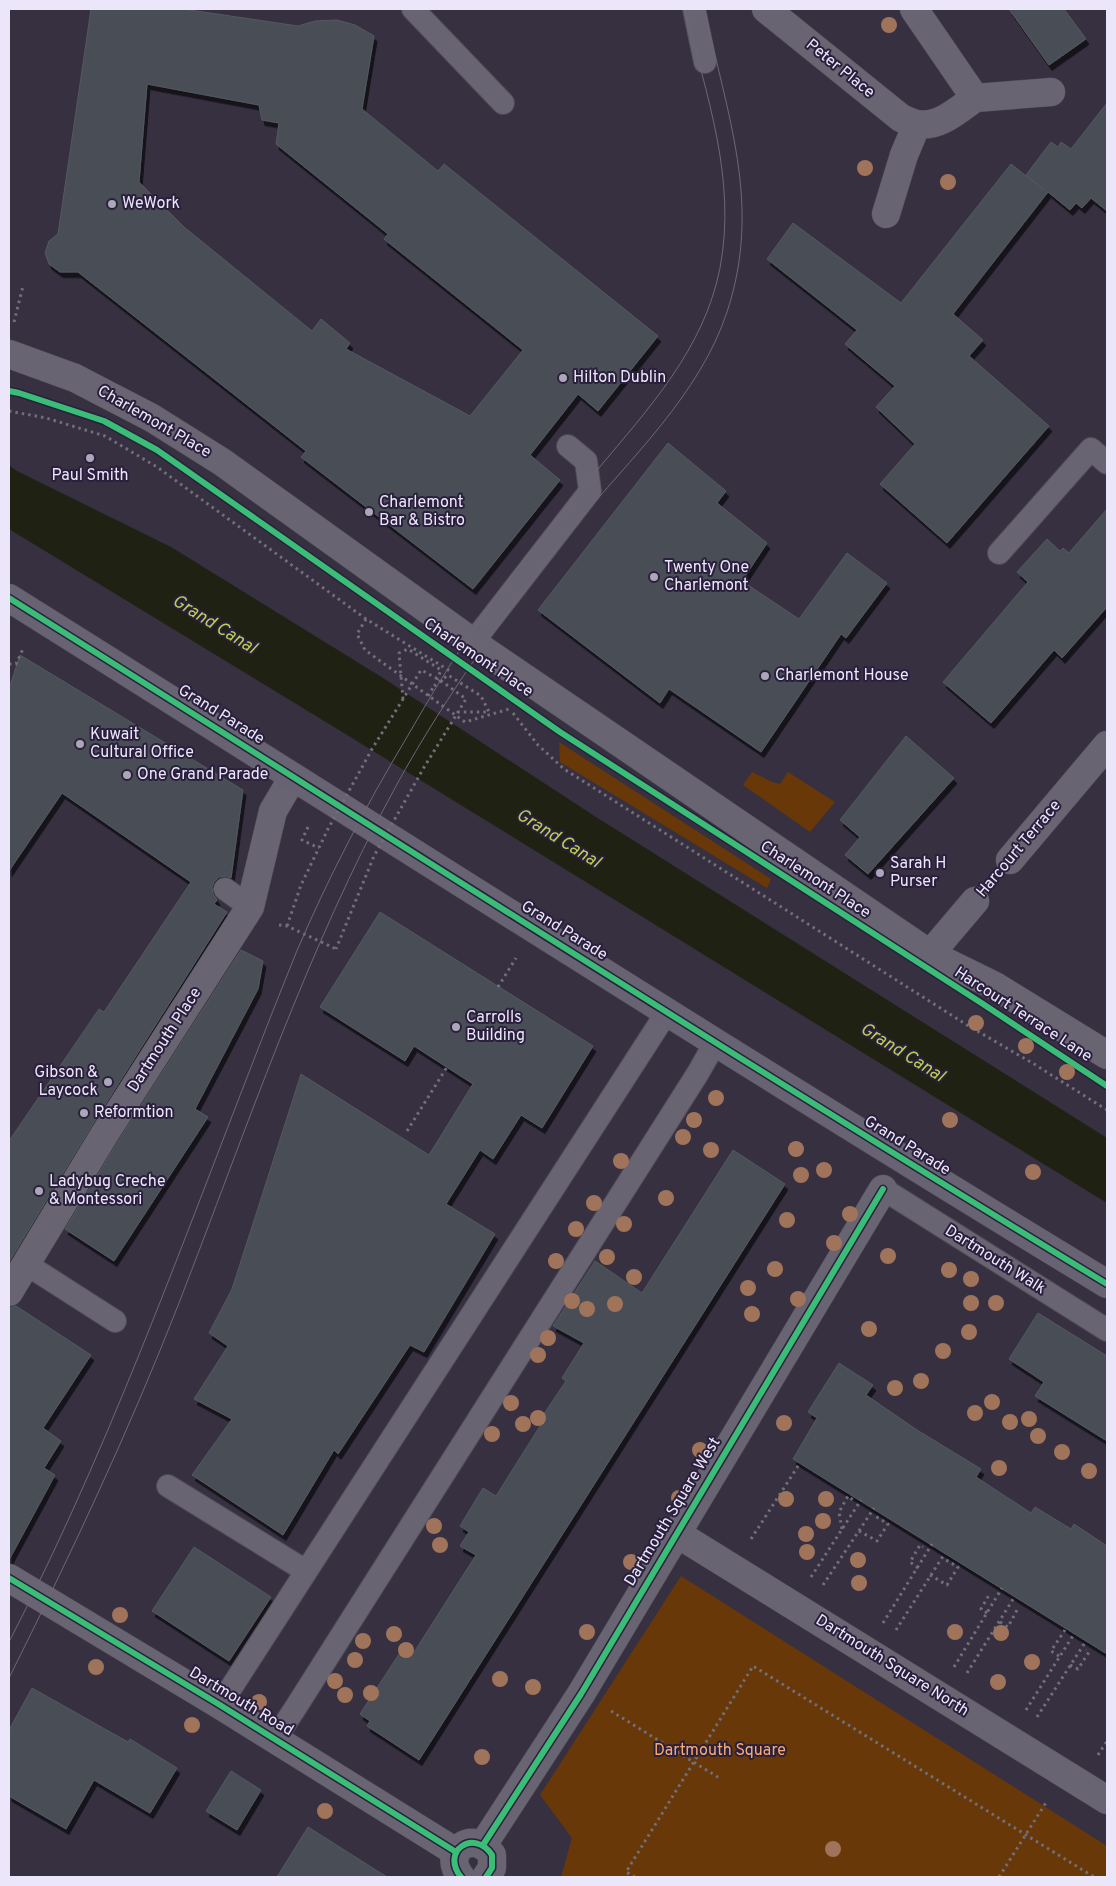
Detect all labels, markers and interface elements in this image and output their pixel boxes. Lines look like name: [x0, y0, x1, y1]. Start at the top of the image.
street label: Peter Place: [801, 35, 879, 103]
place label: WeWork: [122, 194, 180, 214]
marker: WeWork: [106, 198, 118, 210]
place label: Hilton Dublin: [573, 368, 666, 388]
marker: Hilton Dublin: [557, 372, 569, 384]
street label: Charlemont Place: [94, 381, 214, 463]
marker: Paul Smith: [84, 452, 96, 464]
place label: Paul Smith: [51, 466, 129, 486]
place label: Charlemont Bar & Bistro: [379, 493, 465, 531]
marker: Charlemont Bar & Bistro: [363, 506, 375, 518]
place label: Twenty One Charlemont: [664, 558, 749, 596]
marker: Twenty One Charlemont: [648, 571, 660, 583]
water label: Grand Canal: [167, 590, 262, 661]
street label: Charlemont Place: [419, 614, 537, 702]
place label: Charlemont House: [775, 666, 909, 686]
marker: Charlemont House: [759, 670, 771, 682]
street label: Grand Parade: [174, 681, 268, 749]
place label: Kuwait Cultural Office: [90, 725, 194, 763]
marker: Kuwait Cultural Office: [74, 738, 86, 750]
place label: One Grand Parade: [137, 765, 268, 785]
marker: One Grand Parade: [121, 769, 133, 781]
street label: Harcourt Terrace: [972, 796, 1066, 902]
water label: Grand Canal: [511, 804, 606, 875]
street label: Charlemont Place: [756, 837, 874, 923]
place label: Sarah H Purser: [890, 854, 947, 892]
marker: Sarah H Purser: [874, 867, 886, 879]
street label: Grand Parade: [517, 897, 611, 965]
street label: Harcourt Terrace Lane: [950, 963, 1096, 1067]
street label: Dartmouth Place: [124, 984, 206, 1096]
place label: Carrolls Building: [466, 1008, 525, 1046]
water label: Grand Canal: [855, 1018, 950, 1089]
marker: Carrolls Building: [450, 1021, 462, 1033]
place label: Gibson & Laycock: [34, 1063, 98, 1101]
marker: Gibson & Laycock: [102, 1076, 114, 1088]
place label: Reformtion: [94, 1103, 173, 1123]
marker: Reformtion: [78, 1107, 90, 1119]
street label: Grand Parade: [860, 1112, 954, 1180]
place label: Ladybug Creche & Montessori: [49, 1172, 166, 1210]
marker: Ladybug Creche & Montessori: [33, 1185, 45, 1197]
street label: Dartmouth Walk: [941, 1221, 1049, 1299]
street label: Dartmouth Square West: [621, 1434, 725, 1590]
street label: Dartmouth Square North: [812, 1611, 972, 1721]
street label: Dartmouth Road: [185, 1663, 297, 1741]
park label: Dartmouth Square: [654, 1741, 786, 1761]

